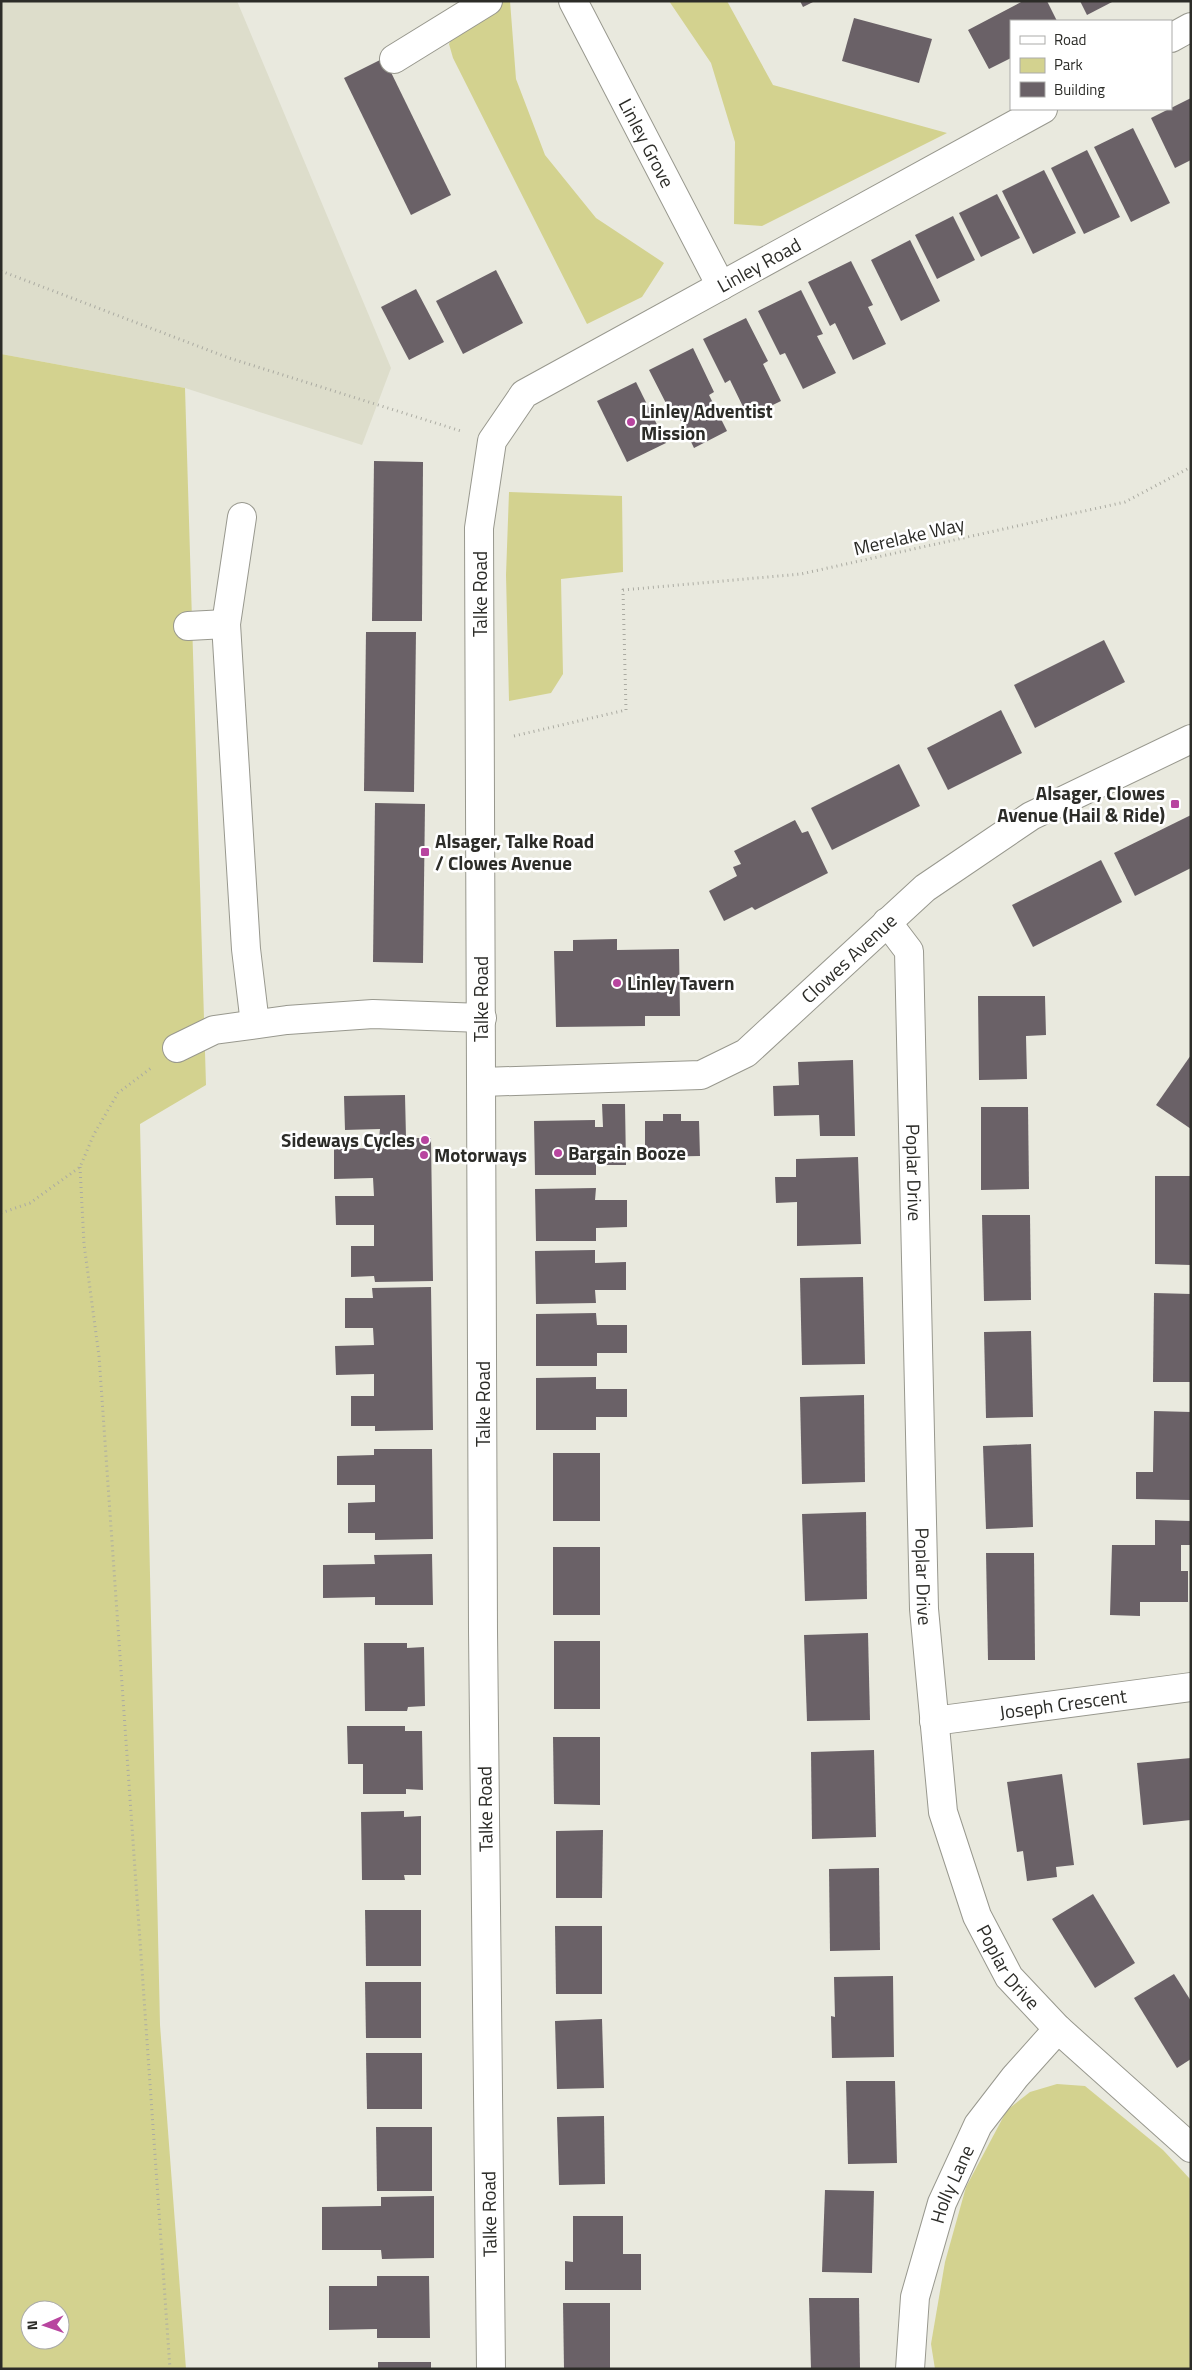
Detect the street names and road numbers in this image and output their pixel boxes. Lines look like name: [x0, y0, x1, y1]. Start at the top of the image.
street label: Linley Grove: [612, 93, 682, 193]
street label: Linley Road: [712, 230, 806, 299]
street label: Merelake Way: [851, 509, 967, 562]
street label: Talke Road: [465, 551, 494, 637]
street label: Clowes Avenue: [794, 906, 903, 1010]
street label: Talke Road: [466, 956, 495, 1042]
street label: Poplar Drive: [899, 1123, 930, 1222]
street label: Talke Road: [468, 1361, 497, 1447]
street label: Poplar Drive: [908, 1527, 940, 1626]
street label: Joseph Crescent: [997, 1681, 1129, 1726]
street label: Talke Road: [469, 1766, 500, 1852]
street label: Poplar Drive: [970, 1919, 1047, 2016]
street label: Holly Lane: [922, 2140, 981, 2227]
street label: Talke Road: [473, 2171, 504, 2257]

